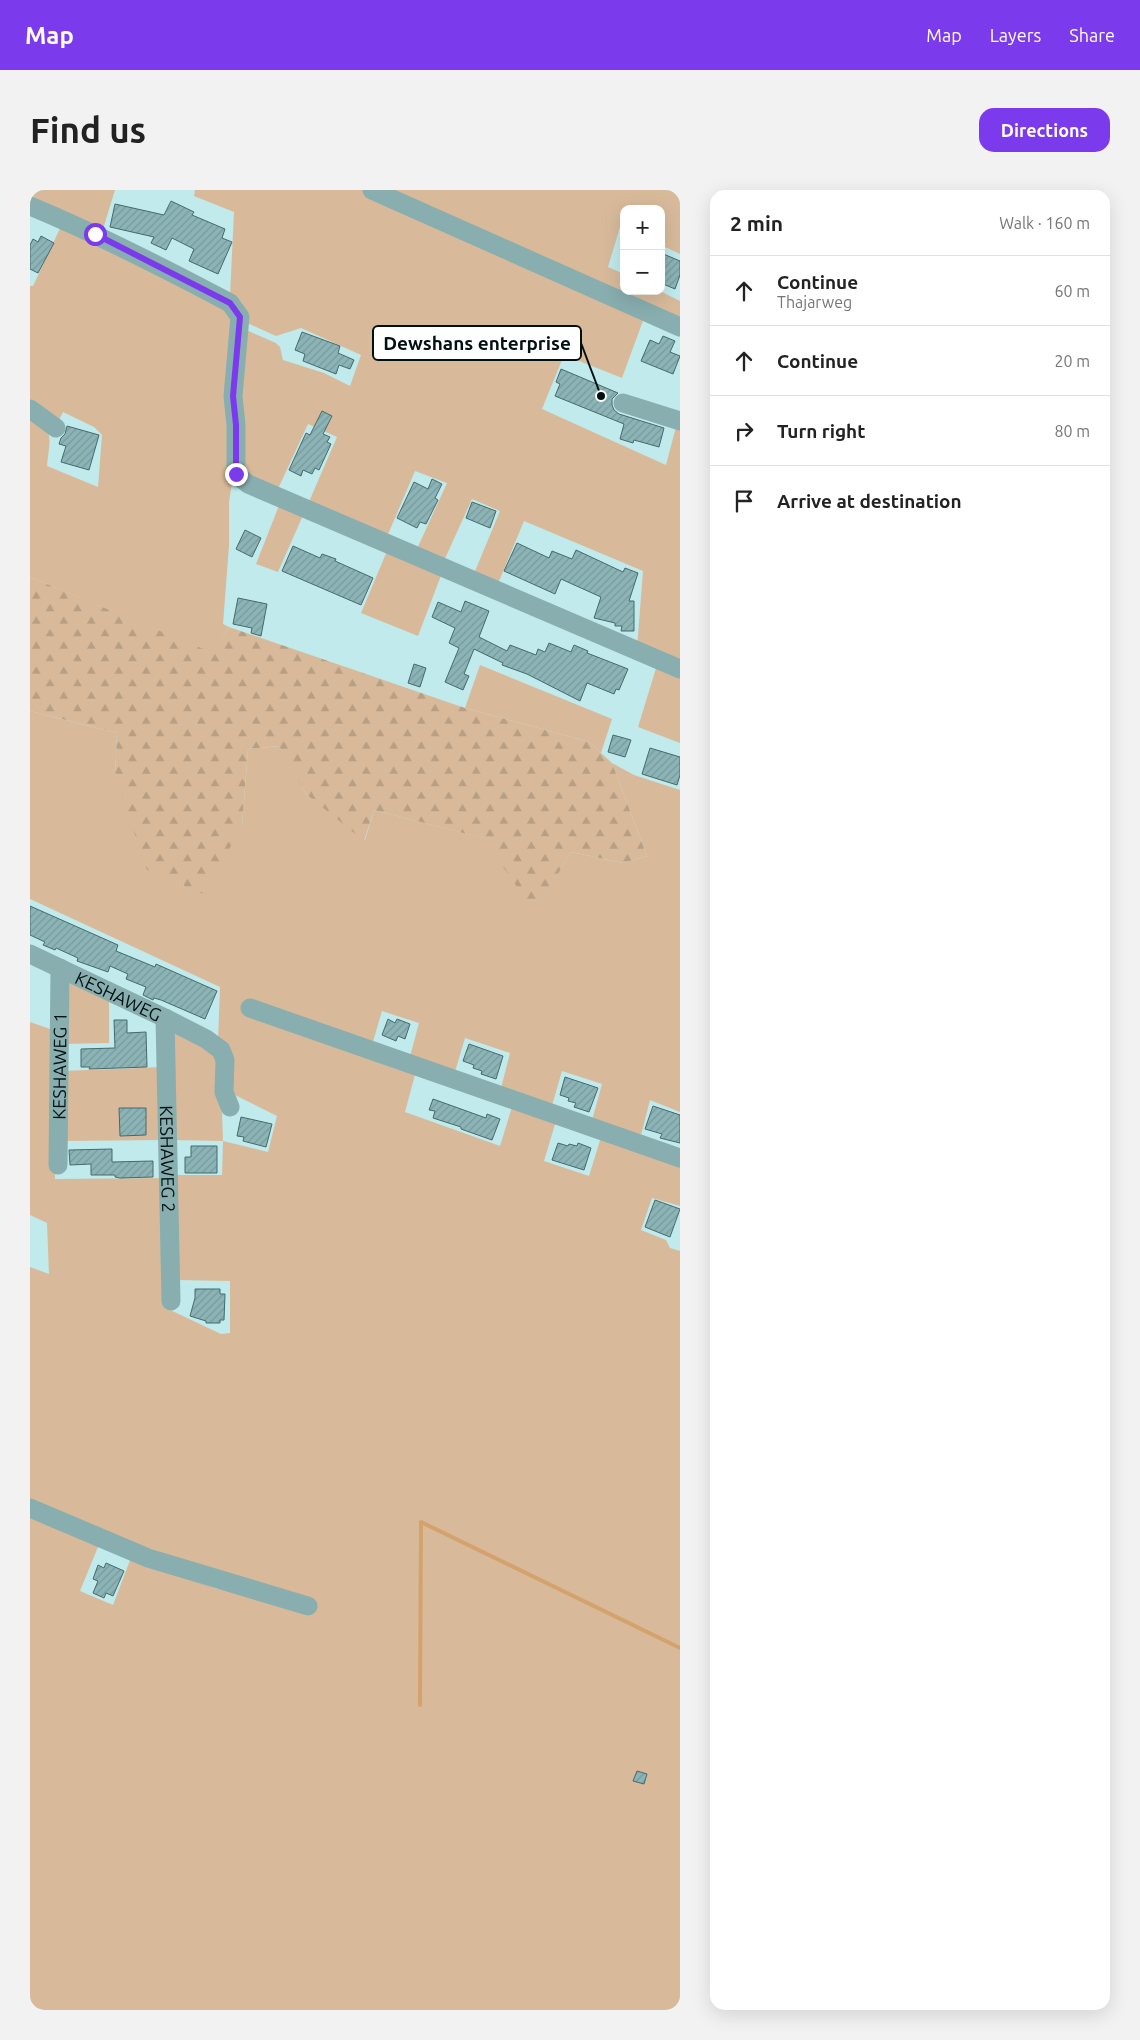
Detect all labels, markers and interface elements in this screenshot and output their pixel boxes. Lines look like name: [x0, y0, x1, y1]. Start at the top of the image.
text: Map: [25, 22, 74, 49]
text: Map: [926, 25, 962, 45]
text: Layers: [990, 25, 1041, 45]
text: Share: [1069, 25, 1115, 45]
button: Directions: [979, 108, 1110, 152]
text: Find us: [30, 110, 146, 150]
map controls: [620, 205, 665, 295]
button: +: [620, 205, 665, 250]
text: 2 min: [730, 211, 783, 235]
text: Walk · 160 m: [999, 214, 1090, 232]
route start: [84, 223, 107, 246]
button: −: [620, 250, 665, 295]
text: Continue: [777, 271, 858, 293]
icon: ahead: [730, 277, 758, 305]
text: 60 m: [1054, 282, 1090, 300]
text: Thajarweg: [777, 293, 852, 311]
callout: Dewshans enterprise: [373, 326, 581, 360]
text: Dewshans enterprise: [383, 332, 571, 354]
icon: ahead: [730, 347, 758, 375]
text: Continue: [777, 350, 858, 372]
text: 20 m: [1054, 352, 1090, 370]
icon: right: [730, 417, 758, 445]
text: Turn right: [777, 420, 865, 442]
text: 80 m: [1054, 422, 1090, 440]
route end: [225, 463, 248, 486]
icon: arrive: [730, 487, 758, 515]
text: Arrive at destination: [777, 490, 962, 512]
street label: KESHAWEG: [72, 967, 165, 1025]
street label: KESHAWEG 1: [48, 1012, 70, 1120]
street label: KESHAWEG 2: [157, 1105, 179, 1213]

